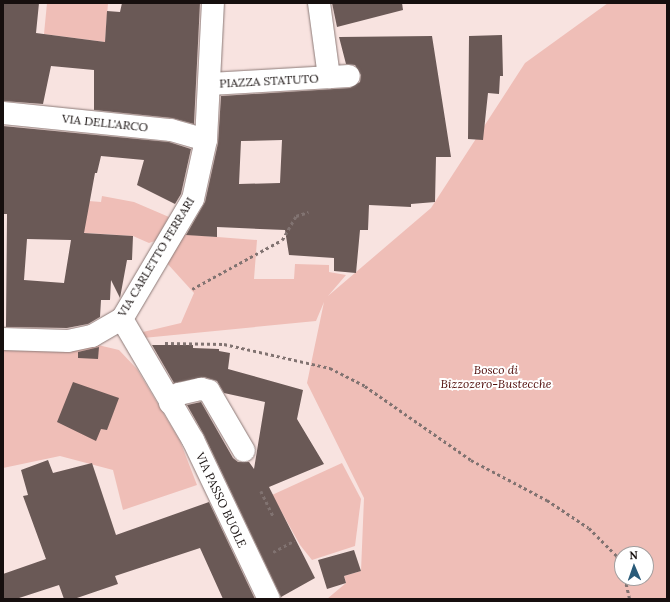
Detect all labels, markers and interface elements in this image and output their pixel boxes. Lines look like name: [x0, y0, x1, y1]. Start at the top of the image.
street label: PIAZZA STATUTO: [219, 71, 319, 91]
street label: VIA DELL'ARCO: [61, 111, 149, 135]
street label: VIA CARLETTO FERRARI: [115, 195, 197, 319]
park label: Bosco di Bizzozero-Bustecche: [440, 363, 552, 391]
street label: VIA PASSO BUOLE: [193, 450, 249, 550]
north arrow: [614, 546, 654, 586]
text: N: [629, 548, 638, 562]

